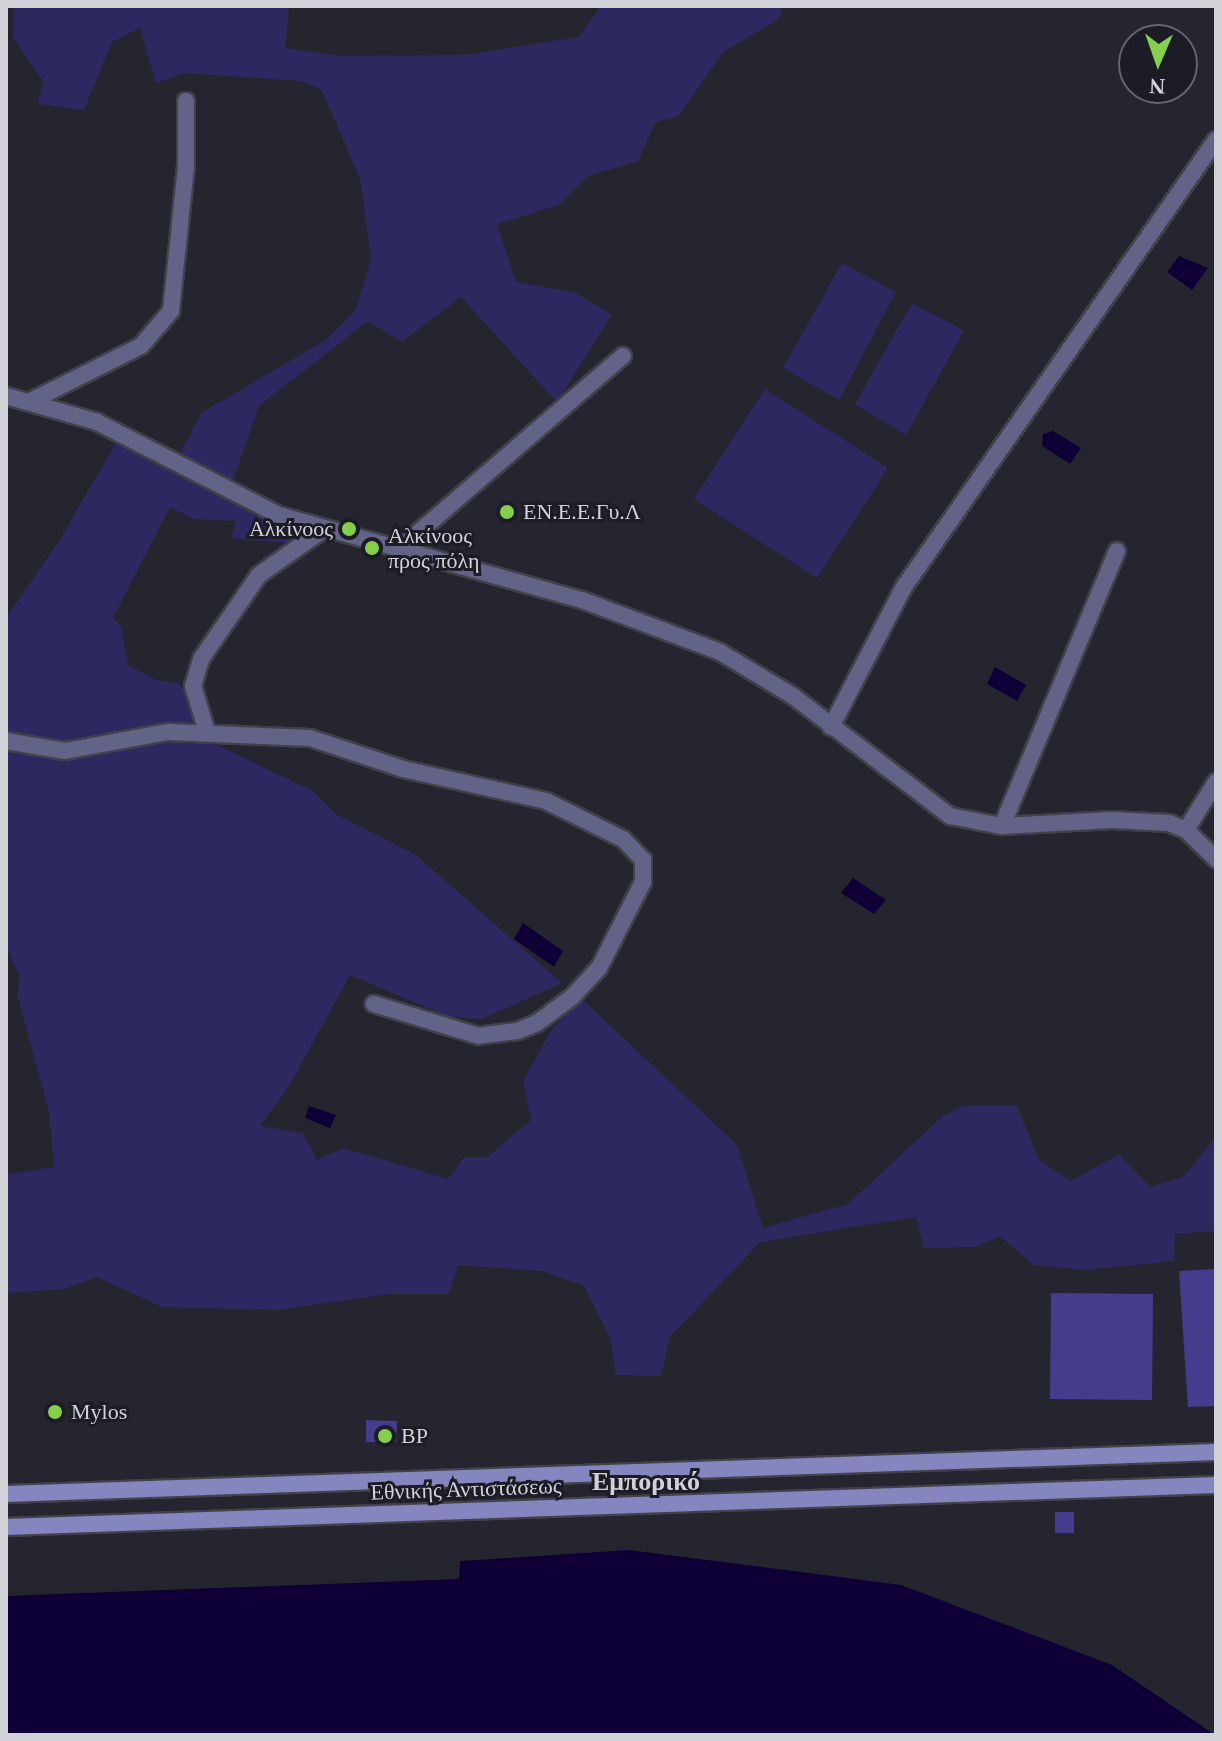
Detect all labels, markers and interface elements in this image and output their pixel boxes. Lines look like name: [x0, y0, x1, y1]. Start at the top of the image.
north arrow: [1118, 24, 1198, 104]
text: N: [1149, 74, 1166, 99]
place label: ΕΝ.Ε.Ε.Γυ.Λ: [523, 499, 641, 525]
marker: ΕΝ.Ε.Ε.Γυ.Λ: [498, 503, 516, 521]
place label: Αλκίνοος: [249, 516, 333, 542]
marker: Αλκίνοος: [340, 520, 358, 538]
place label: Αλκίνοος προς πόλη: [388, 522, 479, 574]
marker: Αλκίνοος προς πόλη: [363, 539, 381, 557]
place label: Mylos: [71, 1399, 127, 1425]
marker: Mylos: [46, 1403, 64, 1421]
place label: BP: [401, 1423, 428, 1449]
marker: BP: [376, 1427, 394, 1445]
district label: Εμπορικό: [592, 1466, 700, 1498]
street label: Εθνικής Αντιστάσεως: [370, 1472, 562, 1506]

